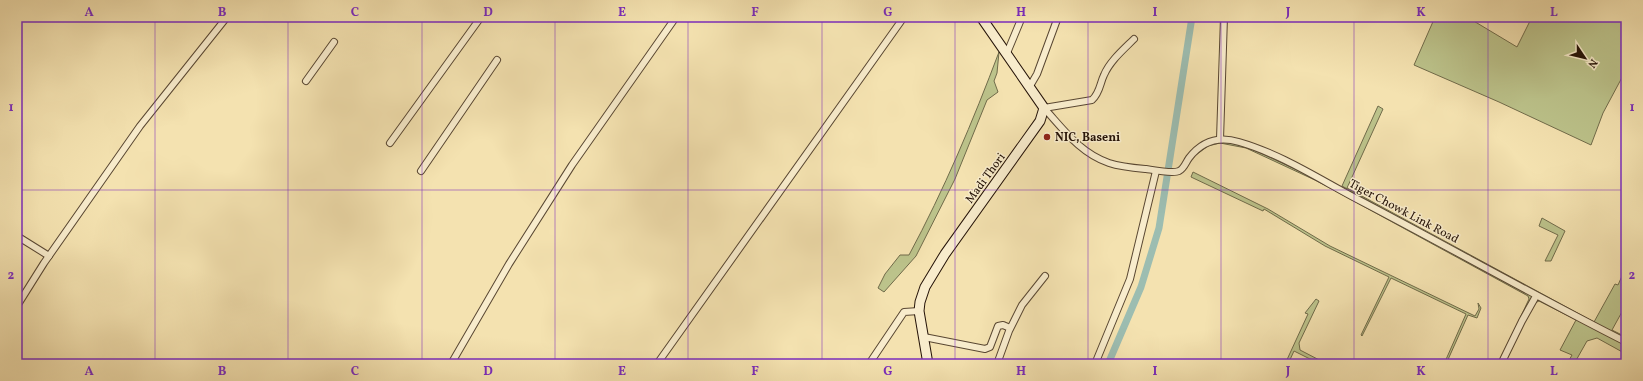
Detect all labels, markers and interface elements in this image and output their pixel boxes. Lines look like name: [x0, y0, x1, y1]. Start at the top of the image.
text: A: [84, 4, 94, 22]
text: B: [218, 4, 227, 22]
text: C: [351, 4, 359, 22]
text: D: [483, 4, 493, 22]
text: E: [618, 4, 626, 22]
text: F: [751, 4, 759, 22]
text: G: [883, 4, 893, 22]
text: H: [1016, 4, 1026, 22]
text: I: [1153, 4, 1158, 22]
text: J: [1285, 4, 1291, 22]
text: K: [1416, 4, 1426, 22]
text: L: [1550, 4, 1558, 22]
north arrow: [1565, 38, 1605, 78]
text: N: [1584, 55, 1600, 70]
text: 1: [8, 99, 14, 117]
text: 1: [1629, 99, 1635, 117]
place label: NIC, Baseni: [1055, 130, 1120, 146]
marker: NIC, Baseni: [1042, 132, 1052, 142]
street label: Madi Thori: [962, 150, 1010, 207]
street label: Tiger Chowk Link Road: [1346, 176, 1461, 248]
text: 2: [8, 267, 15, 285]
text: 2: [1629, 267, 1636, 285]
text: A: [84, 363, 94, 381]
text: B: [218, 363, 227, 381]
text: C: [351, 363, 359, 381]
text: D: [483, 363, 493, 381]
text: E: [618, 363, 626, 381]
text: F: [751, 363, 759, 381]
text: G: [883, 363, 893, 381]
text: H: [1016, 363, 1026, 381]
text: I: [1153, 363, 1158, 381]
text: J: [1285, 363, 1291, 381]
text: K: [1416, 363, 1426, 381]
text: L: [1550, 363, 1558, 381]

